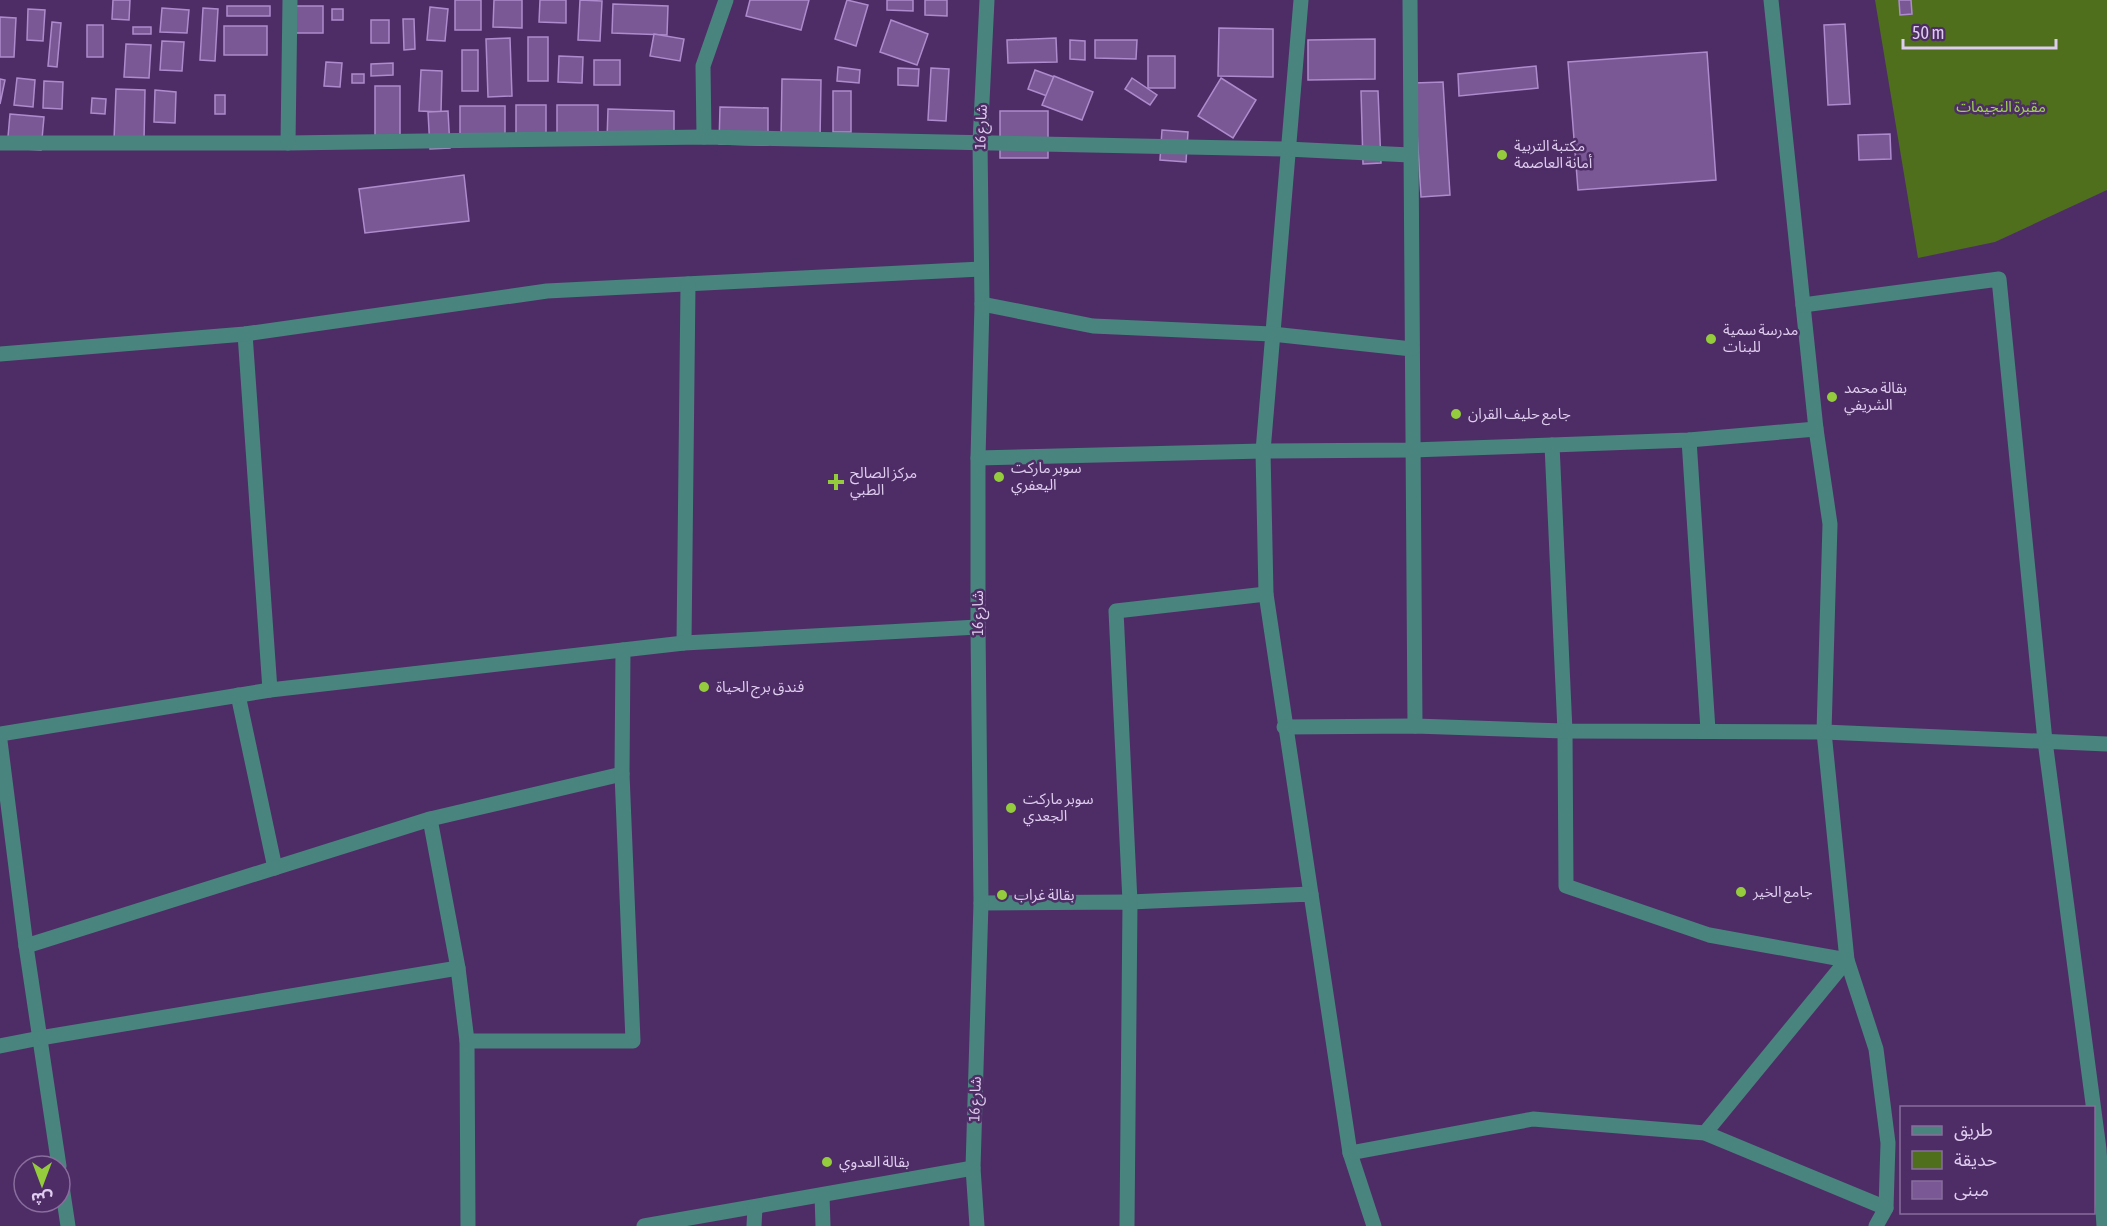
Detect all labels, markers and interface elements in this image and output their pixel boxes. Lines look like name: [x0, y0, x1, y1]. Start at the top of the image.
scale bar: [1903, 12, 2056, 50]
text: 50 m: [1912, 22, 1944, 43]
park label: مقبرة النجيمات: [1956, 98, 2046, 116]
street label: شارع 16: [971, 104, 994, 150]
place label: مكتبة التربية أمانة العاصمة: [1514, 137, 1593, 171]
marker: مكتبة التربية أمانة العاصمة: [1495, 148, 1509, 162]
place label: مدرسة سمية للبنات: [1723, 321, 1798, 355]
marker: مدرسة سمية للبنات: [1704, 332, 1718, 346]
place label: بقالة محمد الشريفي: [1844, 379, 1907, 416]
marker: بقالة محمد الشريفي: [1825, 390, 1839, 404]
place label: جامع حليف القران: [1468, 405, 1571, 426]
marker: جامع حليف القران: [1449, 407, 1463, 421]
place label: سوبر ماركت اليعفري: [1011, 459, 1082, 496]
place label: مركز الصالح الطبي: [850, 464, 917, 501]
marker: سوبر ماركت اليعفري: [992, 470, 1006, 484]
marker: مركز الصالح الطبي: [827, 473, 845, 491]
street label: شارع 16: [969, 590, 990, 636]
place label: فندق برج الحياة: [716, 678, 804, 699]
marker: فندق برج الحياة: [697, 680, 711, 694]
place label: سوبر ماركت الجعدي: [1023, 790, 1094, 827]
marker: سوبر ماركت الجعدي: [1004, 801, 1018, 815]
place label: جامع الخير: [1752, 883, 1813, 904]
marker: جامع الخير: [1734, 885, 1748, 899]
place label: بقالة غراب: [1014, 886, 1075, 904]
marker: بقالة غراب: [995, 888, 1009, 902]
street label: شارع 16: [965, 1076, 988, 1122]
legend: [1900, 1106, 2095, 1214]
text: طريق: [1954, 1119, 1993, 1141]
text: حديقة: [1954, 1149, 1997, 1170]
place label: بقالة العدوي: [839, 1153, 909, 1173]
north arrow: [12, 1154, 72, 1214]
marker: بقالة العدوي: [820, 1155, 834, 1169]
text: مبنى: [1954, 1179, 1989, 1201]
text: ش: [31, 1189, 53, 1208]

